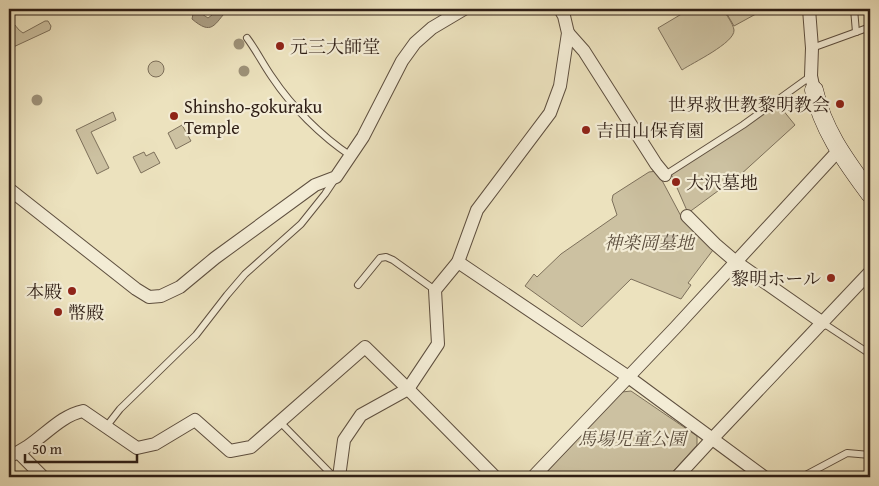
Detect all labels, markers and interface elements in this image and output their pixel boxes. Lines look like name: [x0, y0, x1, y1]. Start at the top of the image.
place label: 元三大師堂: [290, 33, 380, 60]
marker: 元三大師堂: [274, 40, 286, 52]
place label: 世界救世教黎明教会: [668, 91, 830, 118]
place label: Shinsho-gokuraku Temple: [184, 93, 323, 141]
marker: 世界救世教黎明教会: [834, 98, 846, 110]
marker: Shinsho-gokuraku Temple: [168, 110, 180, 122]
place label: 吉田山保育園: [596, 117, 704, 144]
marker: 吉田山保育園: [580, 124, 592, 136]
place label: 大沢墓地: [686, 169, 758, 196]
marker: 大沢墓地: [670, 176, 682, 188]
park label: 神楽岡墓地: [604, 229, 696, 256]
place label: 黎明ホール: [731, 265, 821, 292]
marker: 黎明ホール: [825, 272, 837, 284]
place label: 本殿: [26, 278, 62, 305]
marker: 本殿: [66, 285, 78, 297]
place label: 幣殿: [68, 299, 104, 326]
marker: 幣殿: [52, 306, 64, 318]
park label: 馬場児童公園: [578, 425, 689, 452]
scale bar: [25, 431, 138, 463]
text: 50 m: [32, 438, 63, 459]

